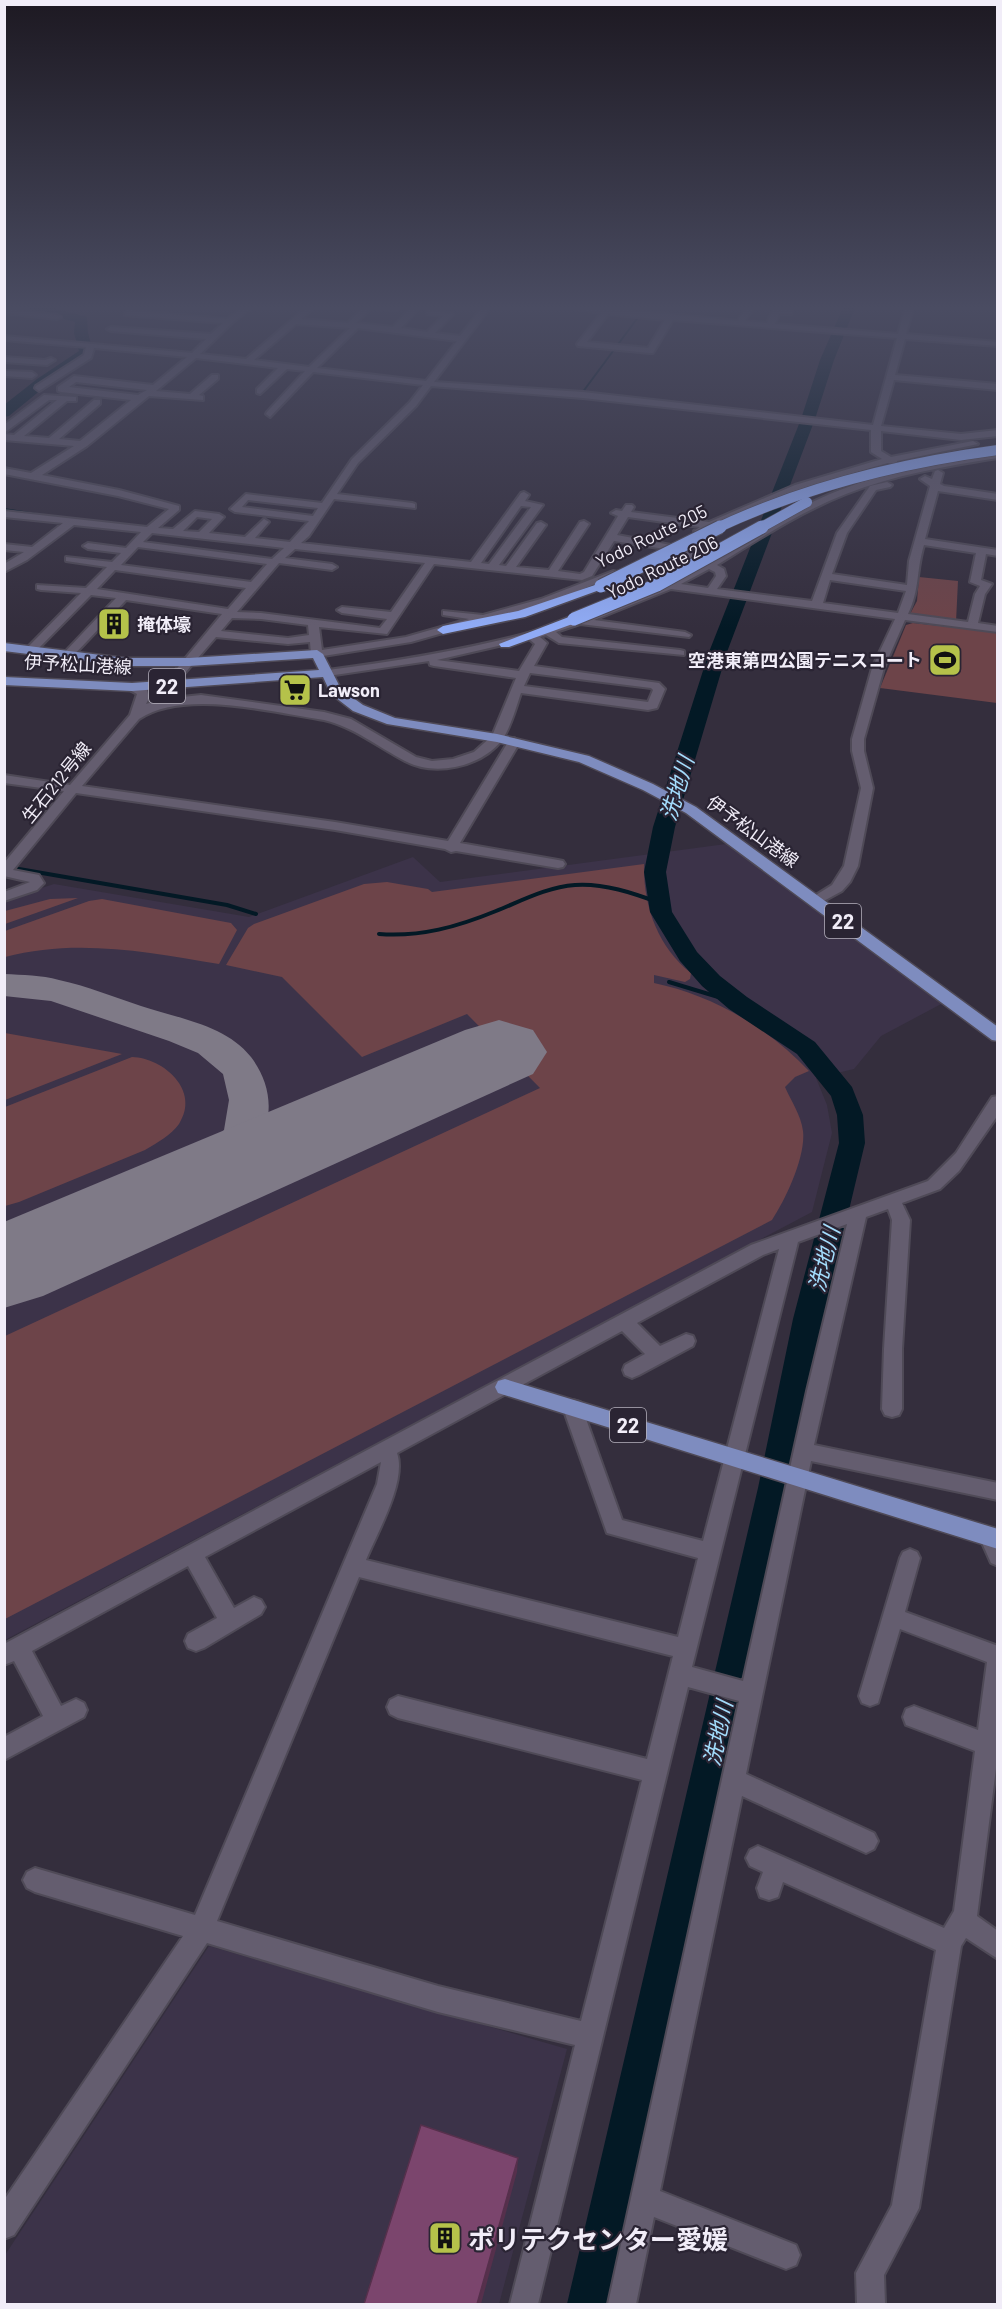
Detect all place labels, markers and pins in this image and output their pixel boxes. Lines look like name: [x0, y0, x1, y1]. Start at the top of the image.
building icon: 掩体壕: [96, 606, 132, 642]
place label: 掩体壕: [137, 613, 191, 635]
sports icon: 空港東第四公園テニスコート: [927, 642, 963, 678]
place label: 空港東第四公園テニスコート: [688, 649, 922, 671]
supermarket icon: Lawson: [277, 672, 313, 708]
place label: Lawson: [318, 679, 380, 701]
building icon: ポリテクセンター愛媛: [427, 2220, 463, 2256]
place label: ポリテクセンター愛媛: [468, 2223, 728, 2254]

